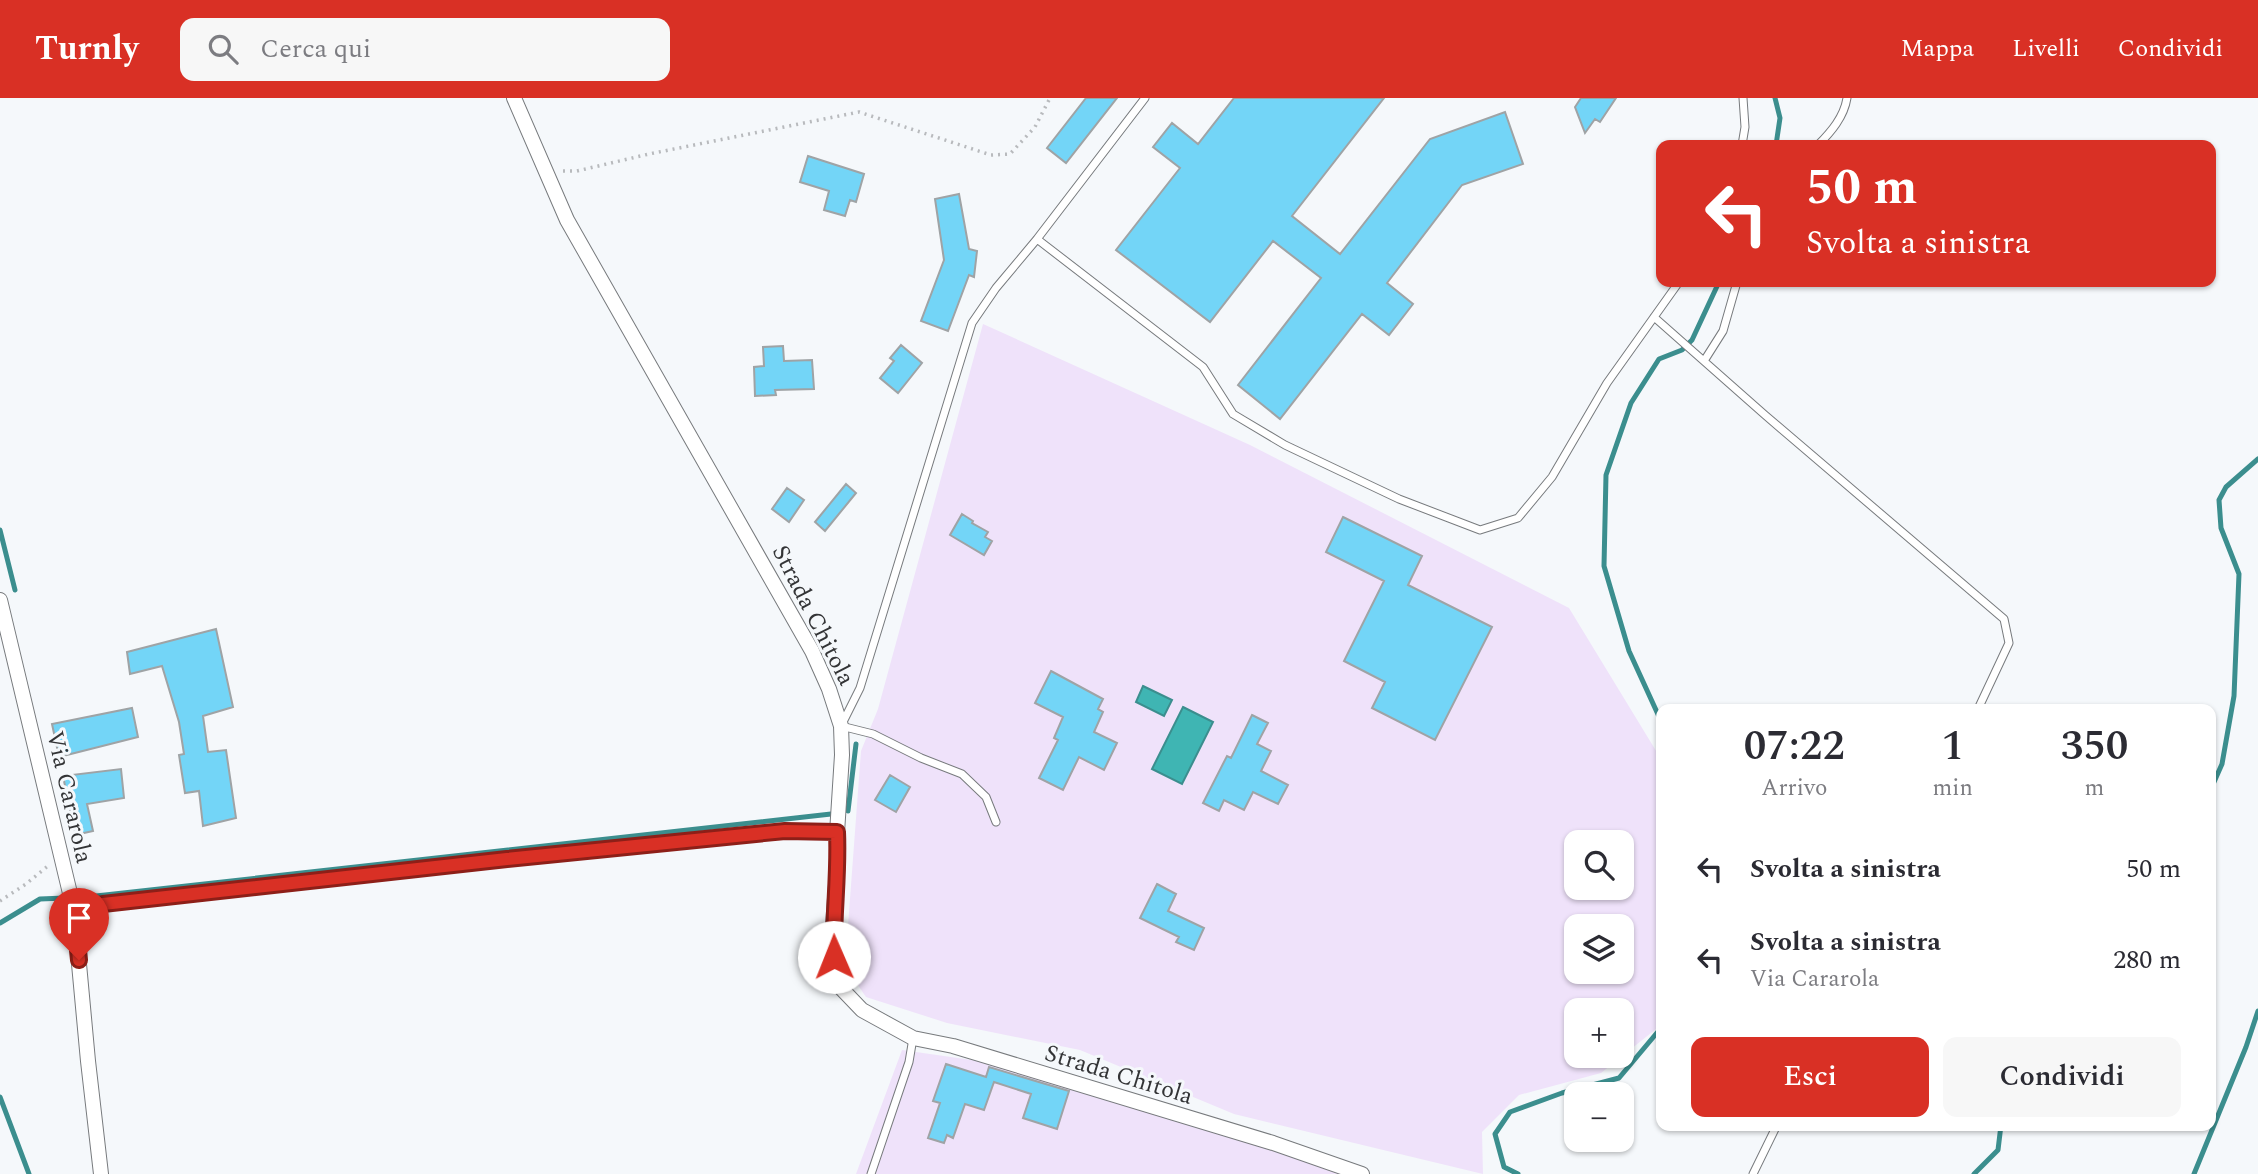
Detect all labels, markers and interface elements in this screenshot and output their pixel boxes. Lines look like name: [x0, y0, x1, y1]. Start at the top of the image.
search box: [180, 18, 670, 81]
text: Turnly: [35, 24, 138, 74]
text: Cerca qui: [260, 29, 371, 69]
icon: search: [204, 30, 242, 68]
text: Mappa: [1900, 31, 1974, 67]
text: Livelli: [2012, 31, 2080, 67]
text: Condividi: [2118, 31, 2223, 67]
text: 50 m: [1806, 151, 1917, 226]
icon: left: [1691, 168, 1782, 259]
text: Svolta a sinistra: [1806, 219, 2030, 268]
street label: Strada Chitola: [762, 539, 864, 692]
text: 07:22: [1744, 715, 1845, 778]
text: 1: [1941, 715, 1964, 778]
text: 350: [2061, 715, 2128, 778]
street label: Via Cararola: [36, 727, 102, 867]
text: Arrivo: [1761, 771, 1827, 806]
text: min: [1933, 771, 1973, 806]
text: m: [2085, 771, 2104, 806]
map controls: [1564, 830, 1634, 1152]
button: search: [1564, 830, 1634, 900]
text: Svolta a sinistra: [1750, 849, 1941, 889]
text: 50 m: [2126, 849, 2181, 889]
icon: left: [1691, 850, 1729, 888]
pin: [49, 888, 109, 960]
icon: arrive: [60, 899, 98, 937]
button: layers: [1564, 914, 1634, 984]
position arrow: [797, 920, 871, 994]
text: Svolta a sinistra: [1750, 922, 1941, 962]
text: 280 m: [2113, 940, 2181, 980]
icon: left: [1691, 941, 1729, 979]
text: Via Cararola: [1750, 962, 1879, 997]
button: +: [1564, 998, 1634, 1068]
street label: Strada Chitola: [1040, 1035, 1198, 1115]
button: Esci: [1691, 1037, 1929, 1117]
button: Condividi: [1943, 1037, 2181, 1117]
button: −: [1564, 1082, 1634, 1152]

